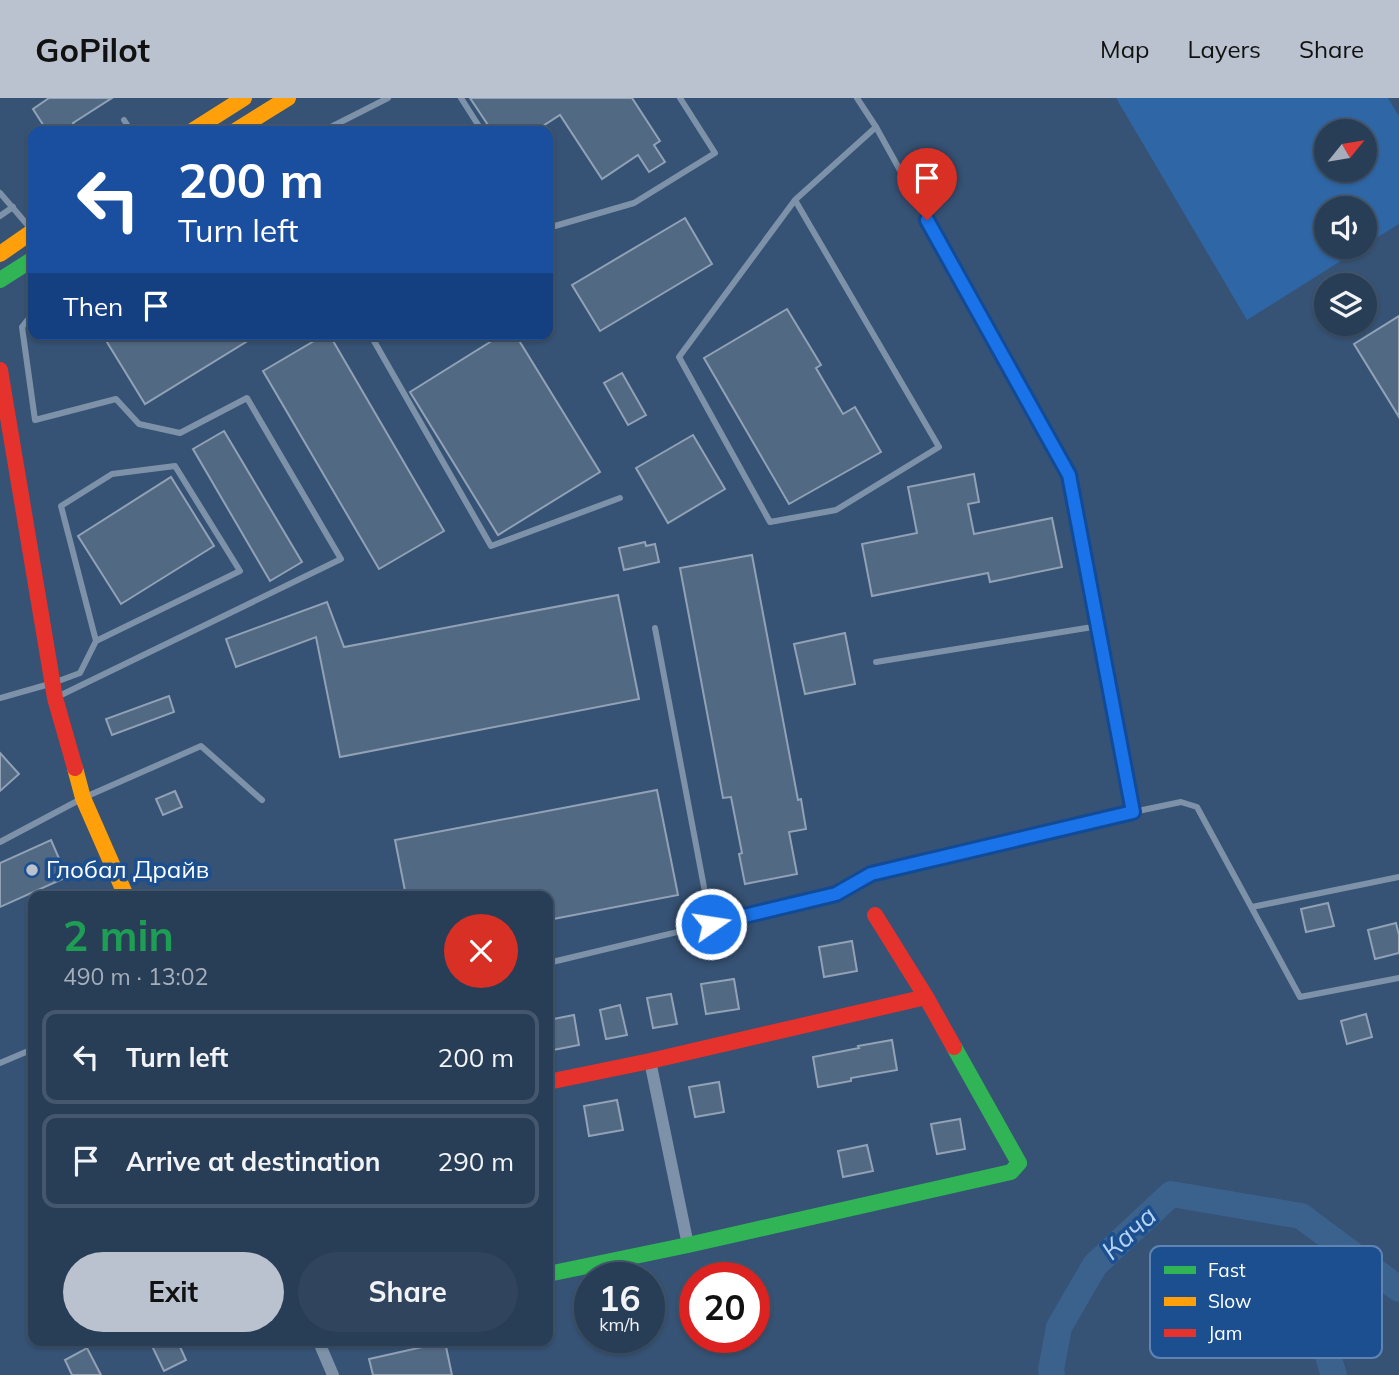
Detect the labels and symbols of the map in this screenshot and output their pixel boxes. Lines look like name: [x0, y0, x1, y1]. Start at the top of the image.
north arrow: [1314, 119, 1377, 182]
pin: [897, 148, 957, 220]
place label: Глобал Драйв: [46, 854, 209, 884]
marker: Глобал Драйв: [24, 862, 40, 878]
position arrow: [674, 887, 748, 961]
water label: Кача: [1094, 1199, 1163, 1266]
legend: [1150, 1246, 1382, 1358]
text: Fast: [1208, 1258, 1246, 1282]
speed limit sign: 20: [679, 1262, 770, 1353]
text: Slow: [1208, 1289, 1252, 1313]
text: Jam: [1208, 1321, 1242, 1345]

